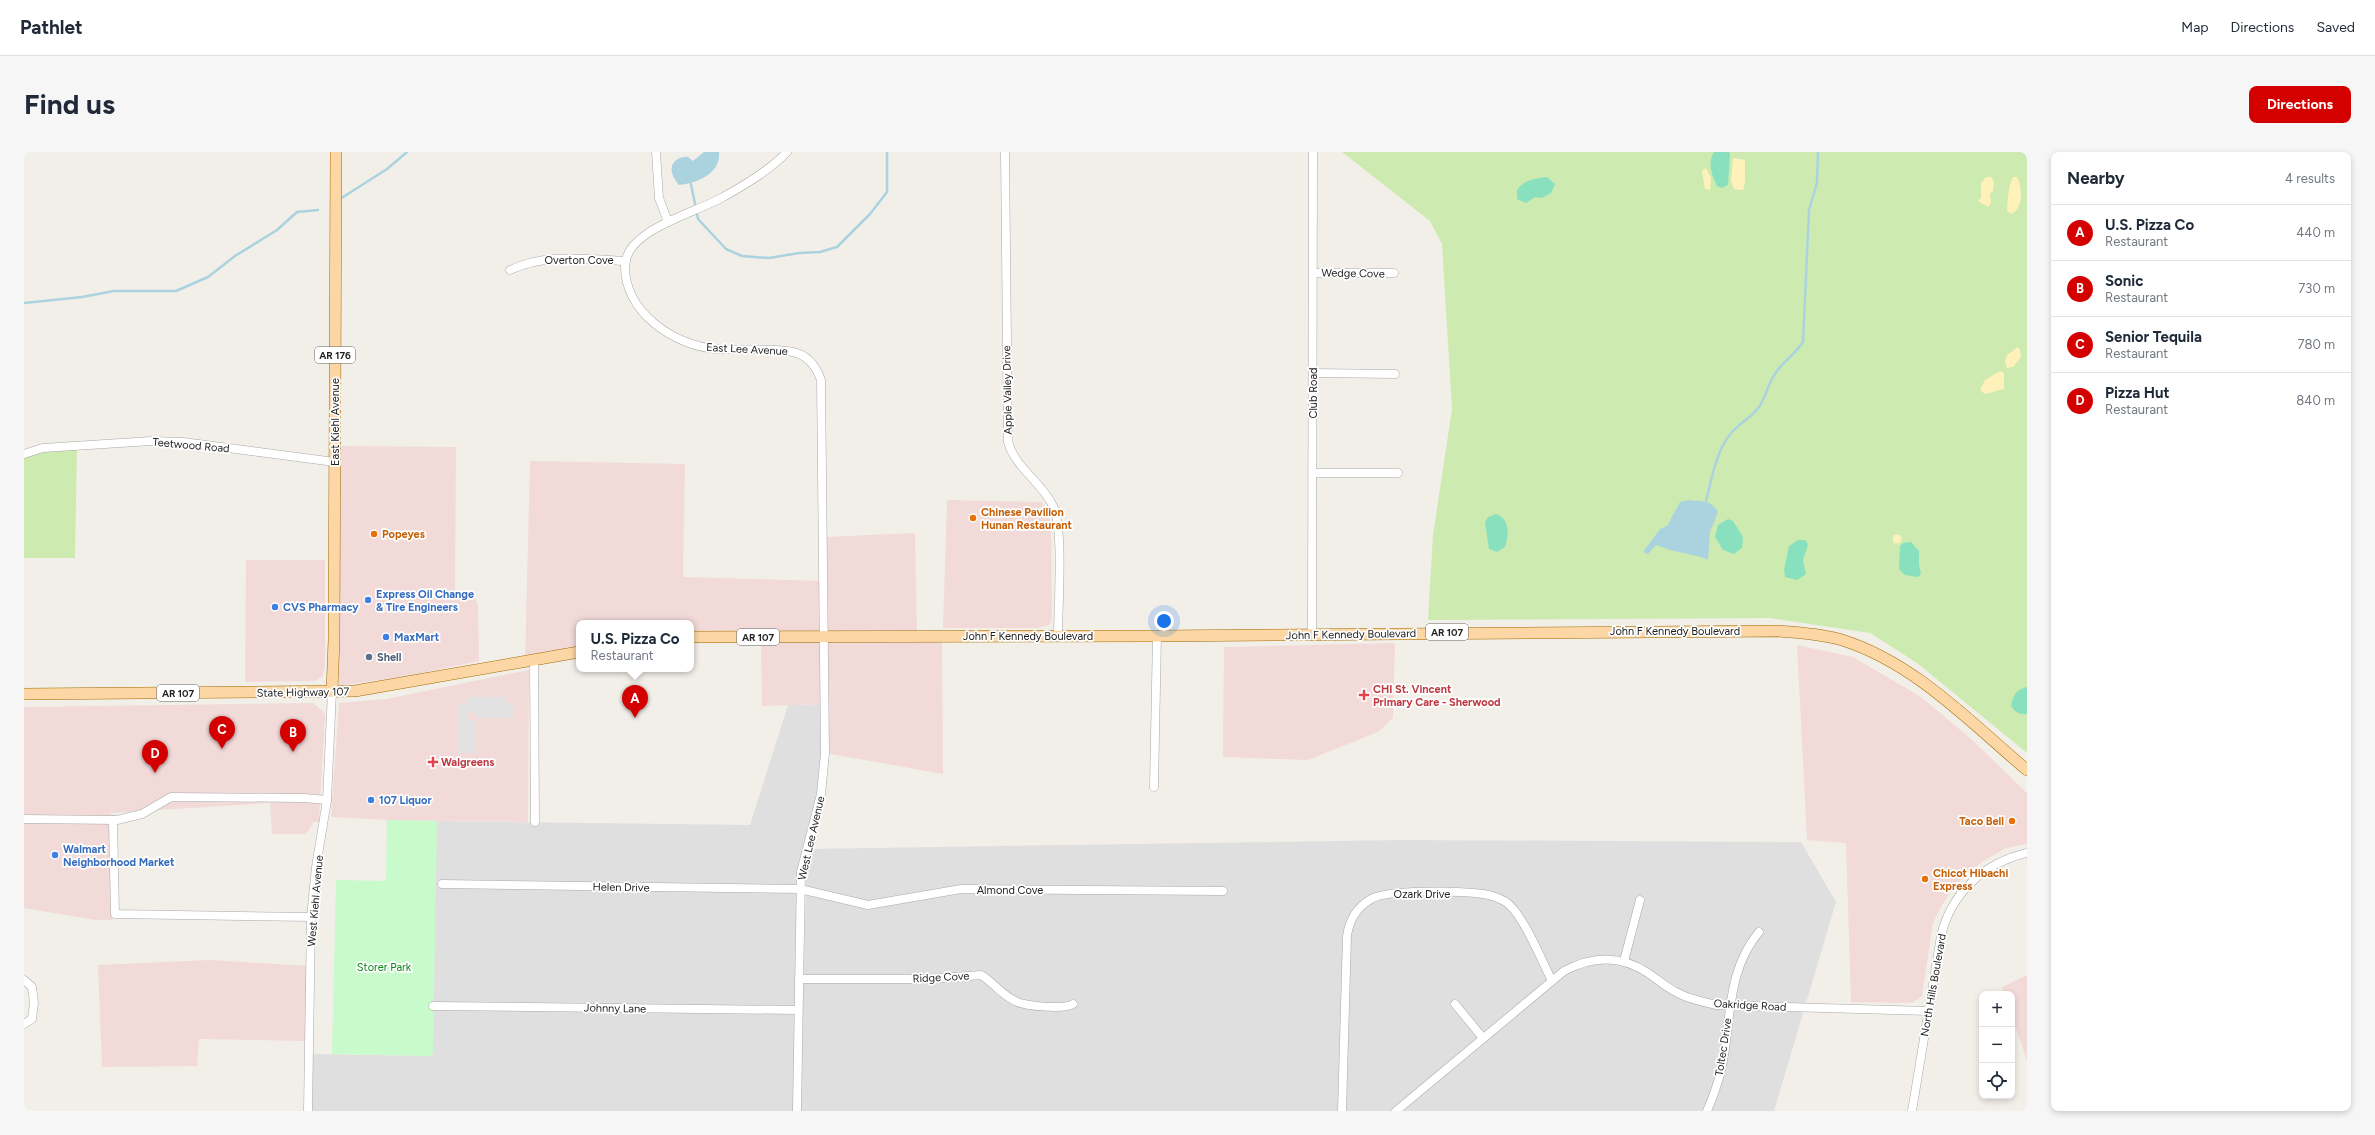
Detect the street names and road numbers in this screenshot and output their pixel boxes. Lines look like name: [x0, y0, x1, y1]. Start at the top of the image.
street label: Overton Cove: [545, 254, 613, 267]
street label: Wedge Cove: [1321, 266, 1385, 281]
street label: East Lee Avenue: [706, 341, 788, 358]
street label: Apple Valley Drive: [1000, 345, 1015, 435]
road number: AR 176: [315, 347, 355, 363]
street label: Club Road: [1307, 368, 1320, 418]
street label: East Kiehl Avenue: [329, 378, 342, 466]
street label: Teetwood Road: [152, 436, 230, 455]
road number: AR 107: [1426, 624, 1468, 640]
street label: John F Kennedy Boulevard: [1610, 625, 1740, 638]
street label: John F Kennedy Boulevard: [1286, 627, 1416, 642]
road number: AR 107: [737, 629, 779, 645]
street label: John F Kennedy Boulevard: [963, 630, 1093, 643]
road number: AR 107: [157, 685, 199, 701]
street label: State Highway 107: [257, 685, 350, 700]
street label: West Lee Avenue: [796, 795, 827, 881]
street label: West Kiehl Avenue: [305, 855, 326, 947]
street label: Helen Drive: [592, 881, 650, 894]
street label: Almond Cove: [977, 884, 1043, 897]
street label: Ozark Drive: [1394, 888, 1450, 901]
street label: North Hills Boulevard: [1918, 933, 1949, 1037]
street label: Ridge Cove: [912, 970, 970, 985]
street label: Oakridge Road: [1713, 997, 1787, 1014]
street label: Johnny Lane: [584, 1001, 646, 1016]
street label: Toltec Drive: [1713, 1017, 1734, 1077]

